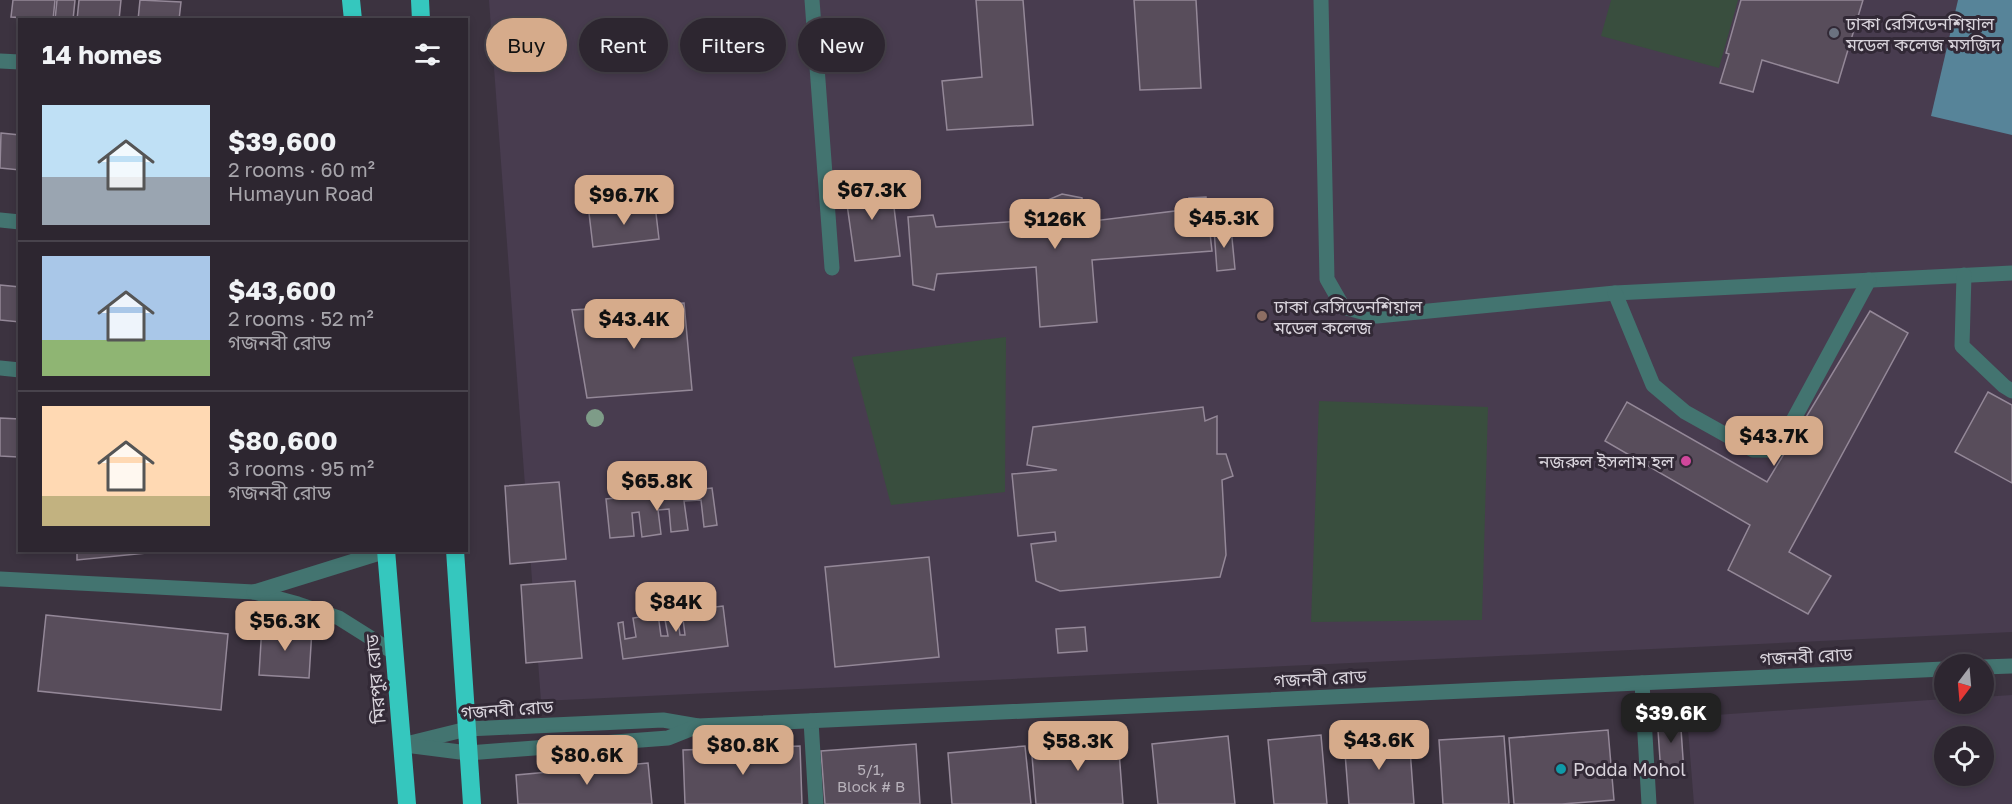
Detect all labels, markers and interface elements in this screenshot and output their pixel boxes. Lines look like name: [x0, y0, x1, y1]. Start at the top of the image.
place label: ঢাকা রেসিডেনশিয়াল মডেল কলেজ মসজিদ: [1845, 12, 2002, 55]
chip: Buy: [486, 18, 567, 72]
chip: Rent: [579, 18, 668, 72]
chip: Filters: [680, 18, 786, 72]
chip: New: [798, 18, 885, 72]
marker: ঢাকা রেসিডেনশিয়াল মডেল কলেজ মসজিদ: [1827, 26, 1841, 40]
icon: filters: [411, 38, 444, 71]
text: 14 homes: [42, 39, 162, 70]
text: $39,600: [228, 126, 336, 157]
icon: home: [90, 129, 162, 201]
text: 2 rooms · 60 m²: [228, 157, 375, 181]
pin: $67.3K: [823, 170, 921, 221]
pin: $96.7K: [575, 175, 673, 226]
text: $67.3K: [837, 177, 907, 201]
text: Humayun Road: [228, 181, 374, 205]
text: $96.7K: [589, 182, 659, 206]
pin: $45.3K: [1175, 198, 1273, 249]
pin: $126K: [1013, 199, 1097, 250]
text: $45.3K: [1188, 205, 1260, 229]
text: $126K: [1023, 206, 1087, 230]
text: $43,600: [228, 275, 336, 306]
icon: home: [90, 280, 162, 352]
place label: ঢাকা রেসিডেনশিয়াল মডেল কলেজ: [1273, 295, 1423, 338]
pin: $43.4K: [585, 299, 683, 350]
text: 2 rooms · 52 m²: [228, 306, 374, 330]
text: $43.4K: [598, 306, 670, 330]
marker: ঢাকা রেসিডেনশিয়াল মডেল কলেজ: [1255, 309, 1269, 323]
text: গজনবী রোড: [228, 330, 331, 354]
pin: $43.7K: [1725, 416, 1823, 467]
text: $43.7K: [1739, 423, 1809, 447]
text: $80,600: [228, 425, 338, 456]
icon: home: [90, 430, 162, 502]
place label: নজরুল ইসলাম হল: [1538, 450, 1675, 472]
marker: নজরুল ইসলাম হল: [1679, 454, 1693, 468]
text: 3 rooms · 95 m²: [228, 456, 374, 480]
pin: $65.8K: [608, 461, 706, 512]
text: $65.8K: [621, 468, 693, 492]
text: গজনবী রোড: [228, 480, 331, 504]
pin: $84K: [640, 582, 712, 633]
text: $84K: [649, 589, 703, 613]
pin: $56.3K: [236, 601, 334, 652]
text: $56.3K: [249, 608, 321, 632]
street label: মিরপুর রোড: [360, 633, 391, 726]
street label: গজনবী রোড: [1759, 643, 1853, 669]
north arrow: [1934, 654, 1994, 714]
map controls: [1934, 654, 1994, 786]
street label: গজনবী রোড: [1273, 665, 1367, 691]
pin: $39.6K: [1622, 693, 1720, 744]
street label: গজনবী রোড: [460, 695, 554, 723]
text: $39.6K: [1635, 700, 1707, 724]
pin: $43.6K: [1330, 720, 1428, 771]
pin: $58.3K: [1029, 721, 1127, 772]
pin: $80.8K: [694, 725, 792, 776]
button: locate: [1934, 726, 1994, 786]
text: $43.6K: [1343, 727, 1415, 751]
text: $58.3K: [1042, 728, 1114, 752]
text: $80.8K: [707, 732, 779, 756]
pin: $80.6K: [538, 735, 636, 786]
text: $80.6K: [551, 742, 623, 766]
place label: Podda Mohol: [1573, 758, 1686, 780]
house number: 5/1, Block # B: [837, 760, 905, 795]
marker: Podda Mohol: [1554, 762, 1568, 776]

